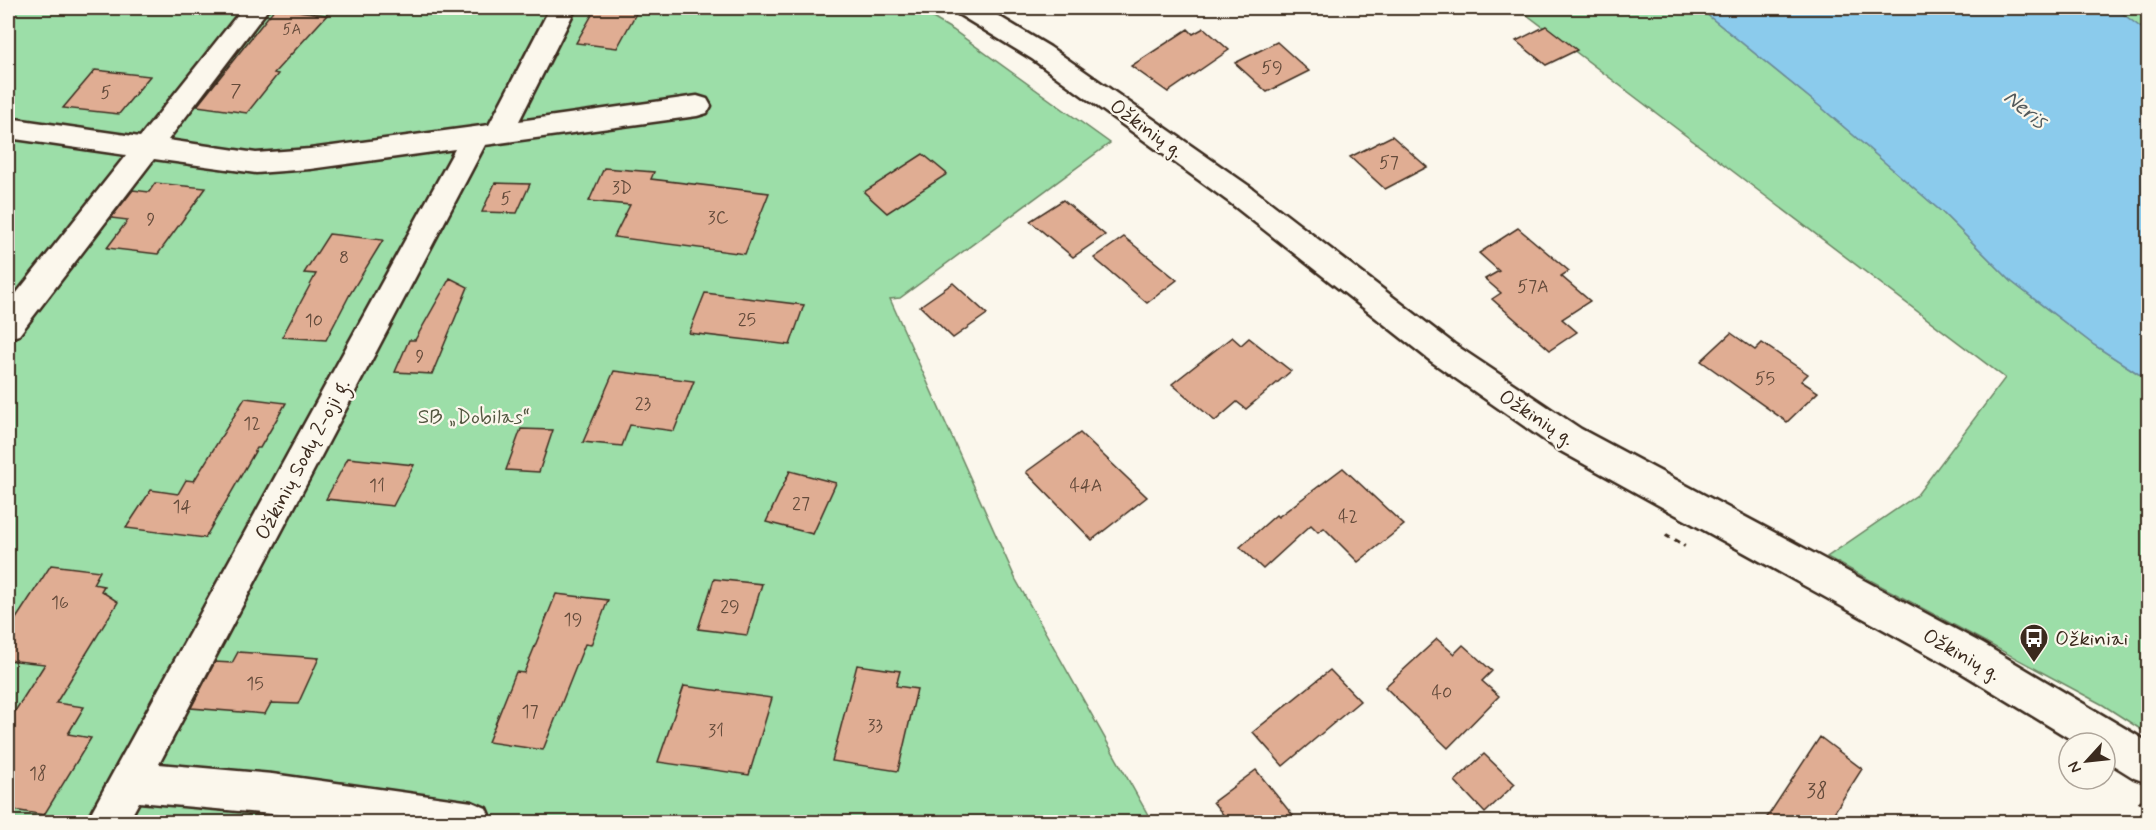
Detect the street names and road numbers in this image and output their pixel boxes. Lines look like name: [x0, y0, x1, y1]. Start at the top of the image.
street label: Ožkinių g.: [1104, 92, 1189, 165]
street label: Ožkinių Sodų 2-oji g.: [249, 374, 359, 546]
street label: Ožkinių g.: [1493, 383, 1580, 453]
street label: Ožkinių g.: [1918, 622, 2006, 688]

